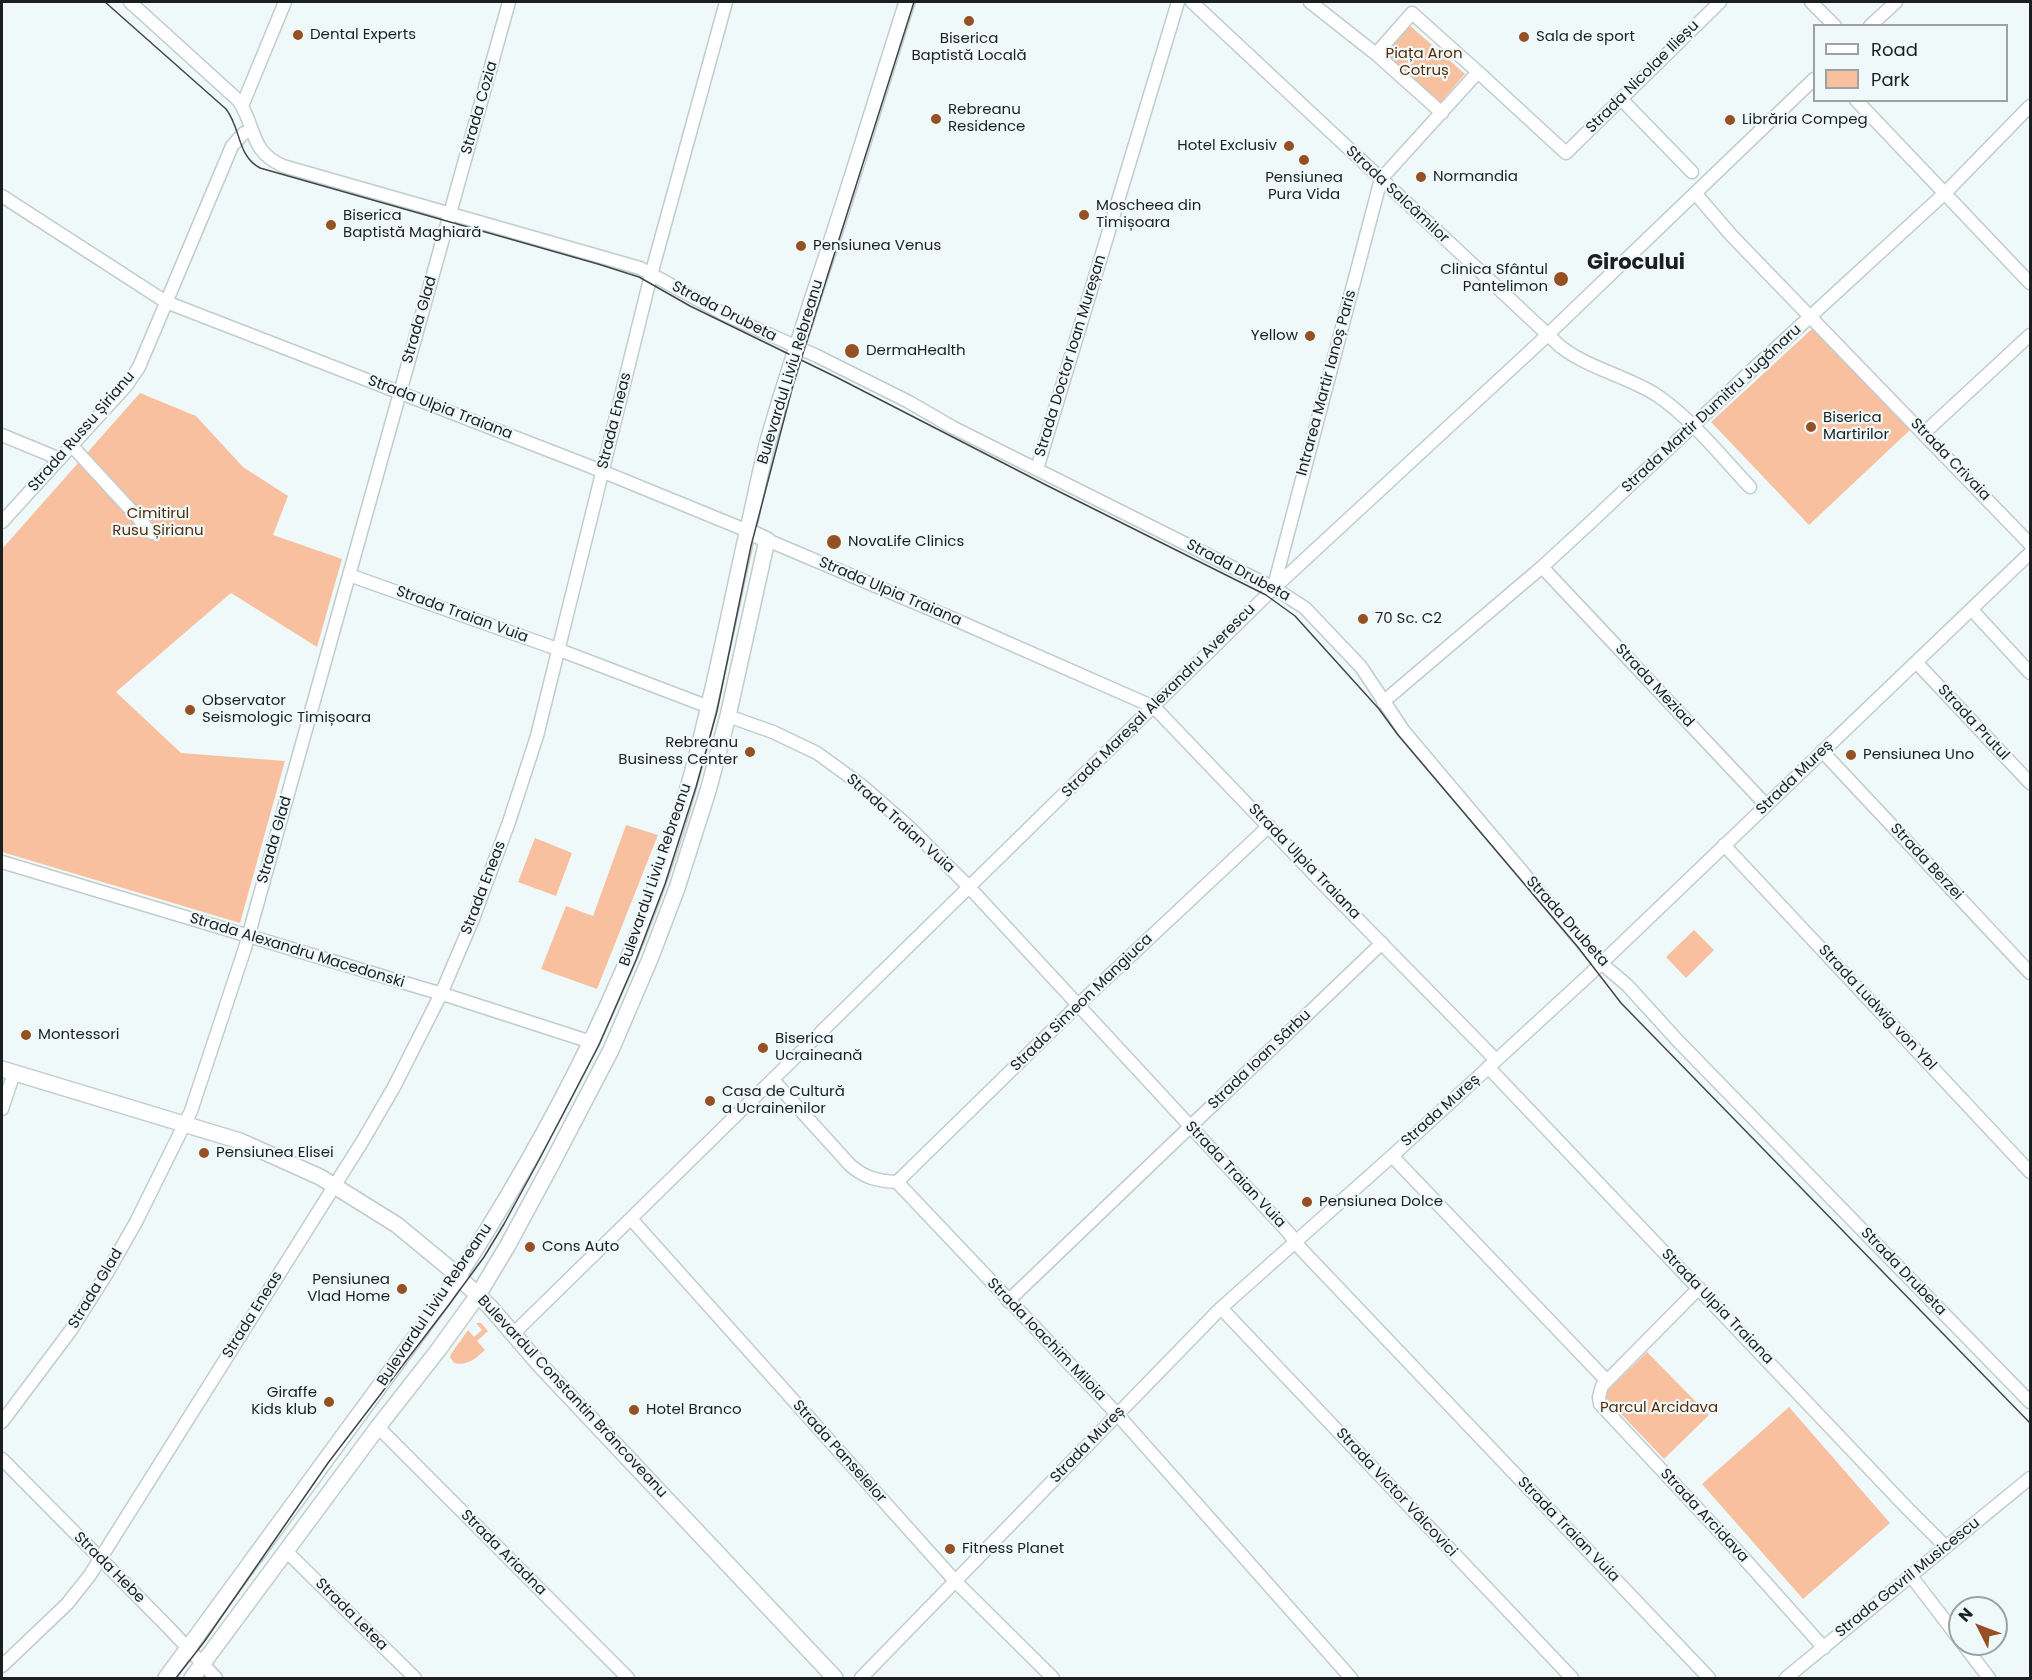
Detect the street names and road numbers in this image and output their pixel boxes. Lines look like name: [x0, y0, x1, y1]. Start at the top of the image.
street label: Strada Nicolae Ilieșu: [1583, 17, 1703, 137]
street label: Strada Cozia: [458, 59, 502, 157]
street label: Strada Salcâmilor: [1342, 143, 1452, 247]
street label: Strada Doctor Ioan Mureșan: [1032, 253, 1110, 459]
street label: Strada Glad: [399, 274, 441, 366]
street label: Strada Drubeta: [669, 278, 779, 346]
street label: Bulevardul Liviu Rebreanu: [754, 278, 828, 466]
street label: Intrarea Martir Ianoș Paris: [1293, 288, 1361, 478]
street label: Strada Martir Dumitru Jugănaru: [1619, 321, 1805, 497]
street label: Strada Russu Șirianu: [25, 368, 139, 496]
street label: Strada Eneas: [594, 371, 636, 471]
street label: Strada Ulpia Traiana: [365, 372, 515, 444]
street label: Strada Crivaia: [1906, 415, 1994, 505]
street label: Strada Drubeta: [1183, 536, 1293, 606]
street label: Strada Ulpia Traiana: [816, 554, 964, 630]
street label: Strada Traian Vuia: [394, 583, 530, 647]
street label: Strada Mareșal Alexandru Averescu: [1058, 600, 1260, 802]
street label: Strada Meziad: [1611, 641, 1697, 731]
street label: Strada Prutul: [1933, 681, 2013, 765]
street label: Strada Mureș: [1753, 737, 1837, 819]
street label: Strada Traian Vuia: [842, 771, 958, 877]
street label: Bulevardul Liviu Rebreanu: [616, 781, 696, 969]
street label: Strada Glad: [254, 794, 296, 886]
street label: Strada Ulpia Traiana: [1244, 801, 1364, 923]
street label: Strada Berzei: [1886, 820, 1966, 904]
street label: Strada Eneas: [458, 839, 510, 937]
street label: Strada Drubeta: [1522, 873, 1612, 971]
street label: Strada Alexandru Macedonski: [187, 910, 407, 992]
street label: Strada Simeon Mangiuca: [1007, 931, 1157, 1075]
street label: Strada Ludwig von Ybl: [1814, 942, 1940, 1074]
street label: Strada Ioan Sârbu: [1205, 1006, 1315, 1114]
street label: Strada Mureș: [1398, 1071, 1484, 1151]
street label: Strada Traian Vuia: [1181, 1118, 1289, 1232]
street label: Bulevardul Liviu Rebreanu: [374, 1220, 496, 1390]
street label: Strada Drubeta: [1857, 1224, 1949, 1320]
street label: Strada Glad: [65, 1246, 127, 1332]
street label: Strada Ulpia Traiana: [1657, 1246, 1777, 1368]
street label: Strada Eneas: [219, 1268, 287, 1362]
street label: Strada Ioachim Miloia: [983, 1275, 1109, 1405]
street label: Bulevardul Constantin Brâncoveanu: [473, 1292, 671, 1502]
street label: Strada Panselelor: [788, 1397, 890, 1507]
street label: Strada Mureș: [1047, 1403, 1129, 1487]
street label: Strada Victor Vâlcovici: [1332, 1425, 1460, 1561]
street label: Strada Arcidava: [1656, 1465, 1752, 1567]
street label: Strada Traian Vuia: [1513, 1474, 1623, 1586]
street label: Strada Ariadna: [456, 1506, 550, 1600]
street label: Strada Gavril Musicescu: [1832, 1514, 1984, 1642]
street label: Strada Hebe: [70, 1529, 148, 1607]
street label: Strada Letea: [311, 1575, 391, 1655]

